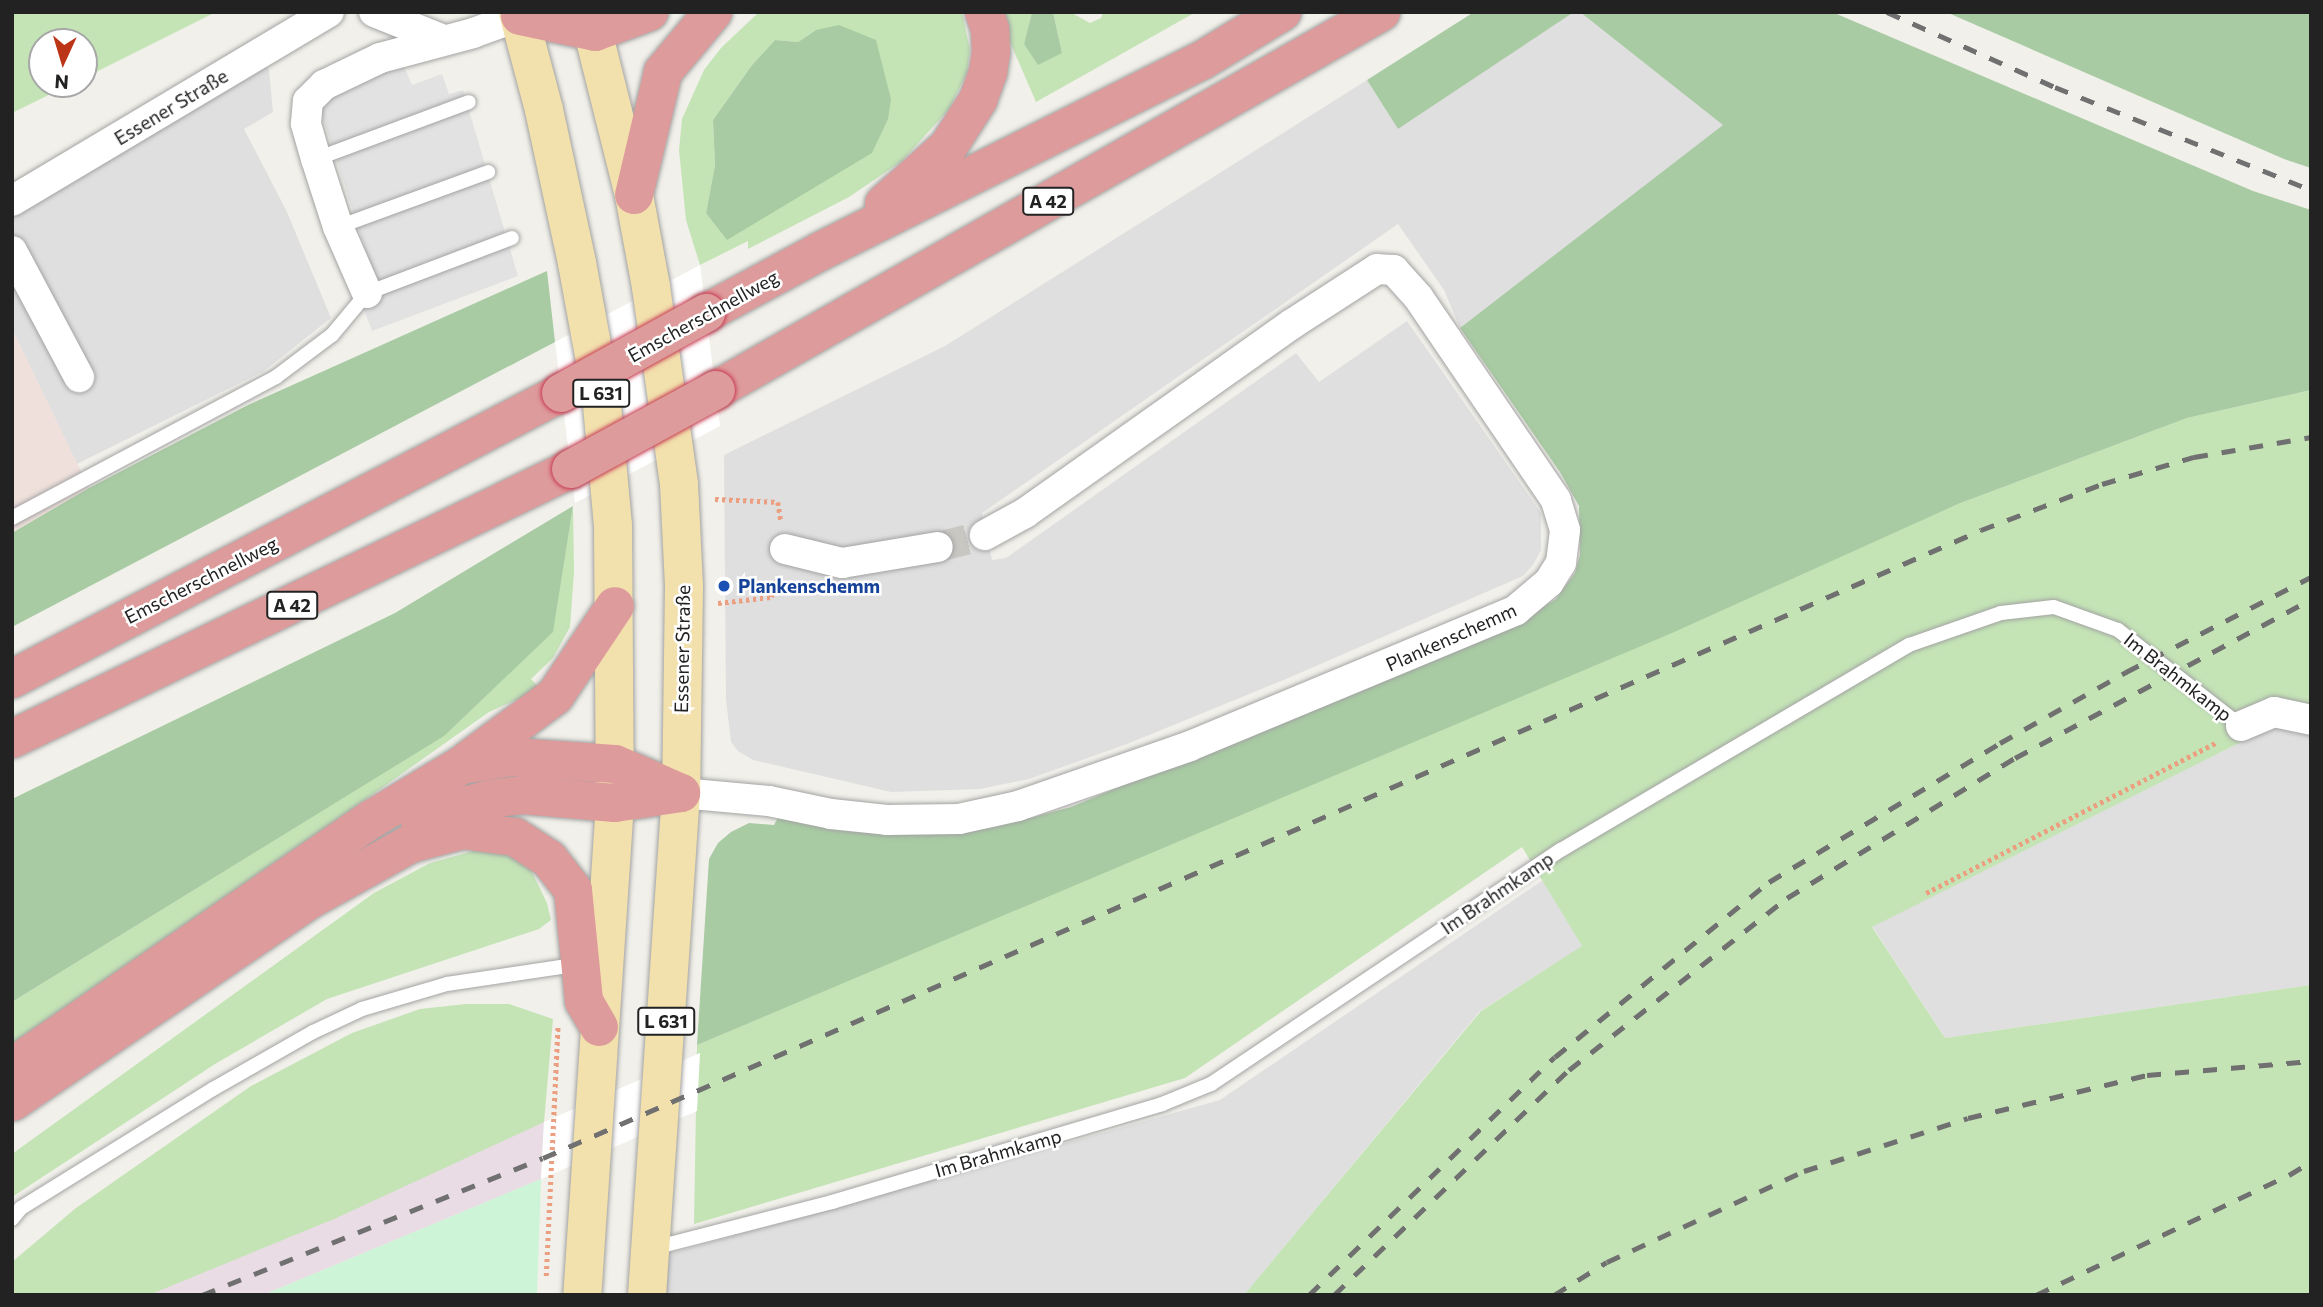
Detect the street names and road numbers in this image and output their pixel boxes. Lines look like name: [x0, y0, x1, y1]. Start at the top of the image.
street label: Essener Straße: [110, 64, 232, 150]
road number: A 42: [1022, 186, 1074, 216]
street label: Emscherschnellweg: [624, 265, 782, 367]
road number: L 631: [571, 379, 631, 408]
street label: Emscherschnellweg: [121, 532, 281, 628]
street label: Essener Straße: [669, 585, 695, 713]
road number: A 42: [266, 590, 318, 620]
street label: Plankenschemm: [1382, 598, 1520, 676]
street label: Im Brahmkamp: [2120, 628, 2236, 726]
street label: Im Brahmkamp: [1436, 847, 1558, 939]
road number: L 631: [636, 1006, 696, 1036]
street label: Im Brahmkamp: [932, 1124, 1064, 1182]

